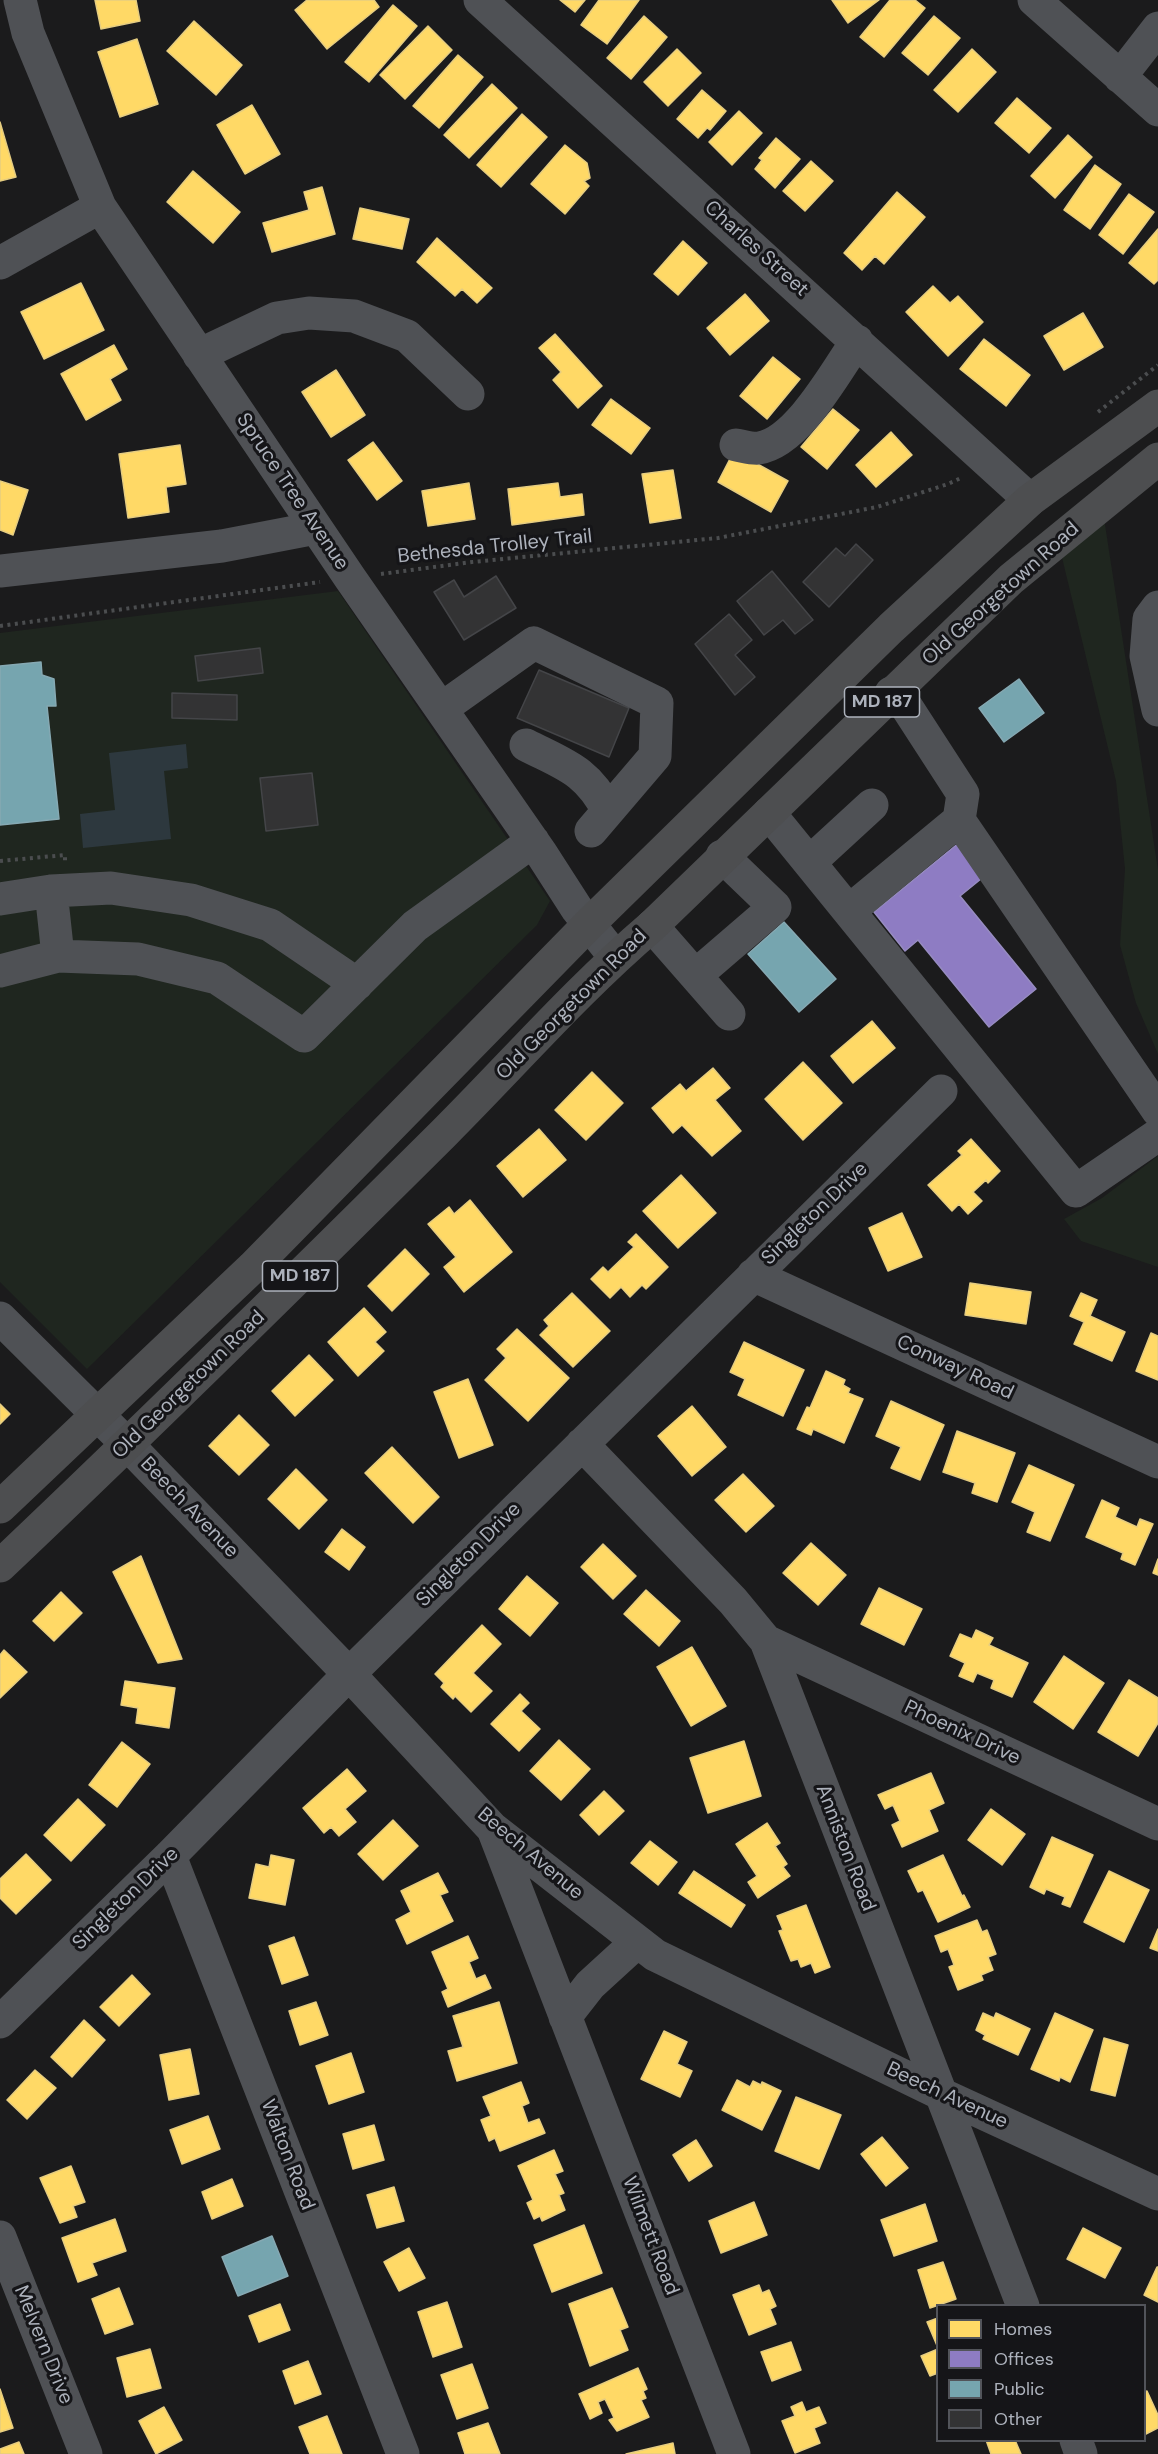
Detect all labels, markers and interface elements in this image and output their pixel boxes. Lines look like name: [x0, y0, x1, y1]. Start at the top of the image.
street label: Charles Street: [699, 196, 813, 302]
street label: Spruce Tree Avenue: [231, 409, 353, 575]
street label: Old Georgetown Road: [918, 517, 1084, 671]
street label: Bethesda Trolley Trail: [397, 525, 593, 569]
road number: MD 187: [844, 687, 920, 717]
street label: Old Georgetown Road: [492, 925, 652, 1085]
street label: Singleton Drive: [757, 1157, 873, 1271]
road number: MD 187: [262, 1261, 338, 1291]
street label: Old Georgetown Road: [108, 1306, 270, 1464]
street label: Conway Road: [893, 1330, 1017, 1406]
street label: Beech Avenue: [135, 1453, 243, 1563]
street label: Singleton Drive: [412, 1498, 526, 1612]
street label: Phoenix Drive: [900, 1696, 1024, 1770]
street label: Anniston Road: [810, 1781, 880, 1915]
street label: Beech Avenue: [472, 1803, 588, 1905]
street label: Singleton Drive: [68, 1842, 184, 1956]
street label: Beech Avenue: [883, 2057, 1011, 2135]
street label: Walton Road: [255, 2096, 319, 2214]
street label: Wilmett Road: [616, 2173, 684, 2299]
street label: Melvern Drive: [8, 2282, 78, 2408]
legend: [936, 2304, 1146, 2442]
text: Homes: [994, 2317, 1052, 2341]
text: Offices: [994, 2347, 1054, 2371]
text: Public: [994, 2377, 1045, 2401]
text: Other: [994, 2407, 1042, 2431]

